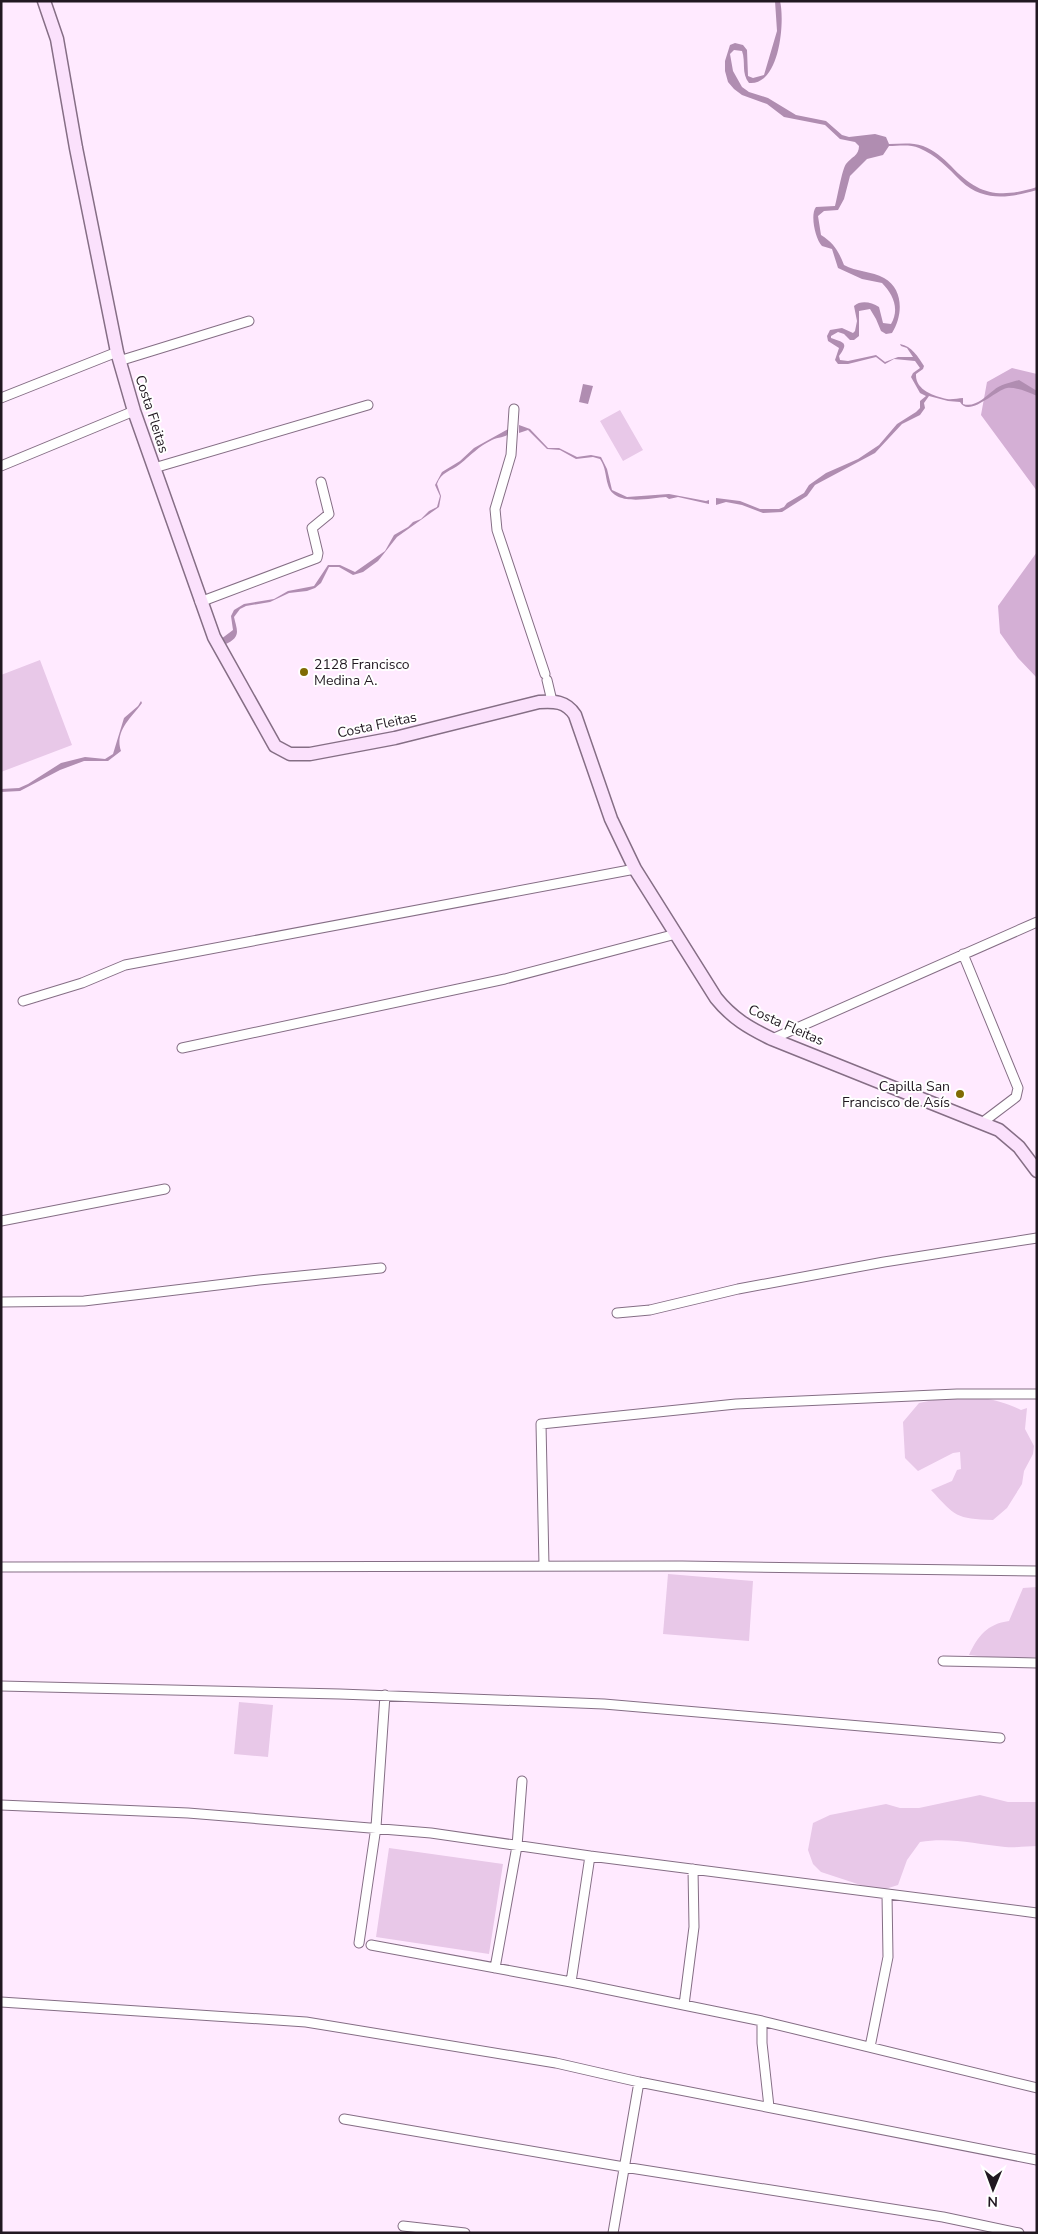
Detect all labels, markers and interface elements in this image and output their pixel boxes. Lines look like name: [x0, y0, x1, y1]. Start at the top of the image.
street label: Costa Fleitas: [130, 373, 174, 456]
place label: 2128 Francisco Medina A.: [314, 655, 410, 690]
marker: 2128 Francisco Medina A.: [298, 666, 310, 678]
street label: Costa Fleitas: [336, 707, 419, 743]
street label: Costa Fleitas: [745, 1000, 827, 1050]
place label: Capilla San Francisco de Asís: [842, 1077, 950, 1112]
marker: Capilla San Francisco de Asís: [954, 1088, 966, 1100]
north arrow: [968, 2164, 1018, 2214]
text: N: [987, 2192, 998, 2211]

